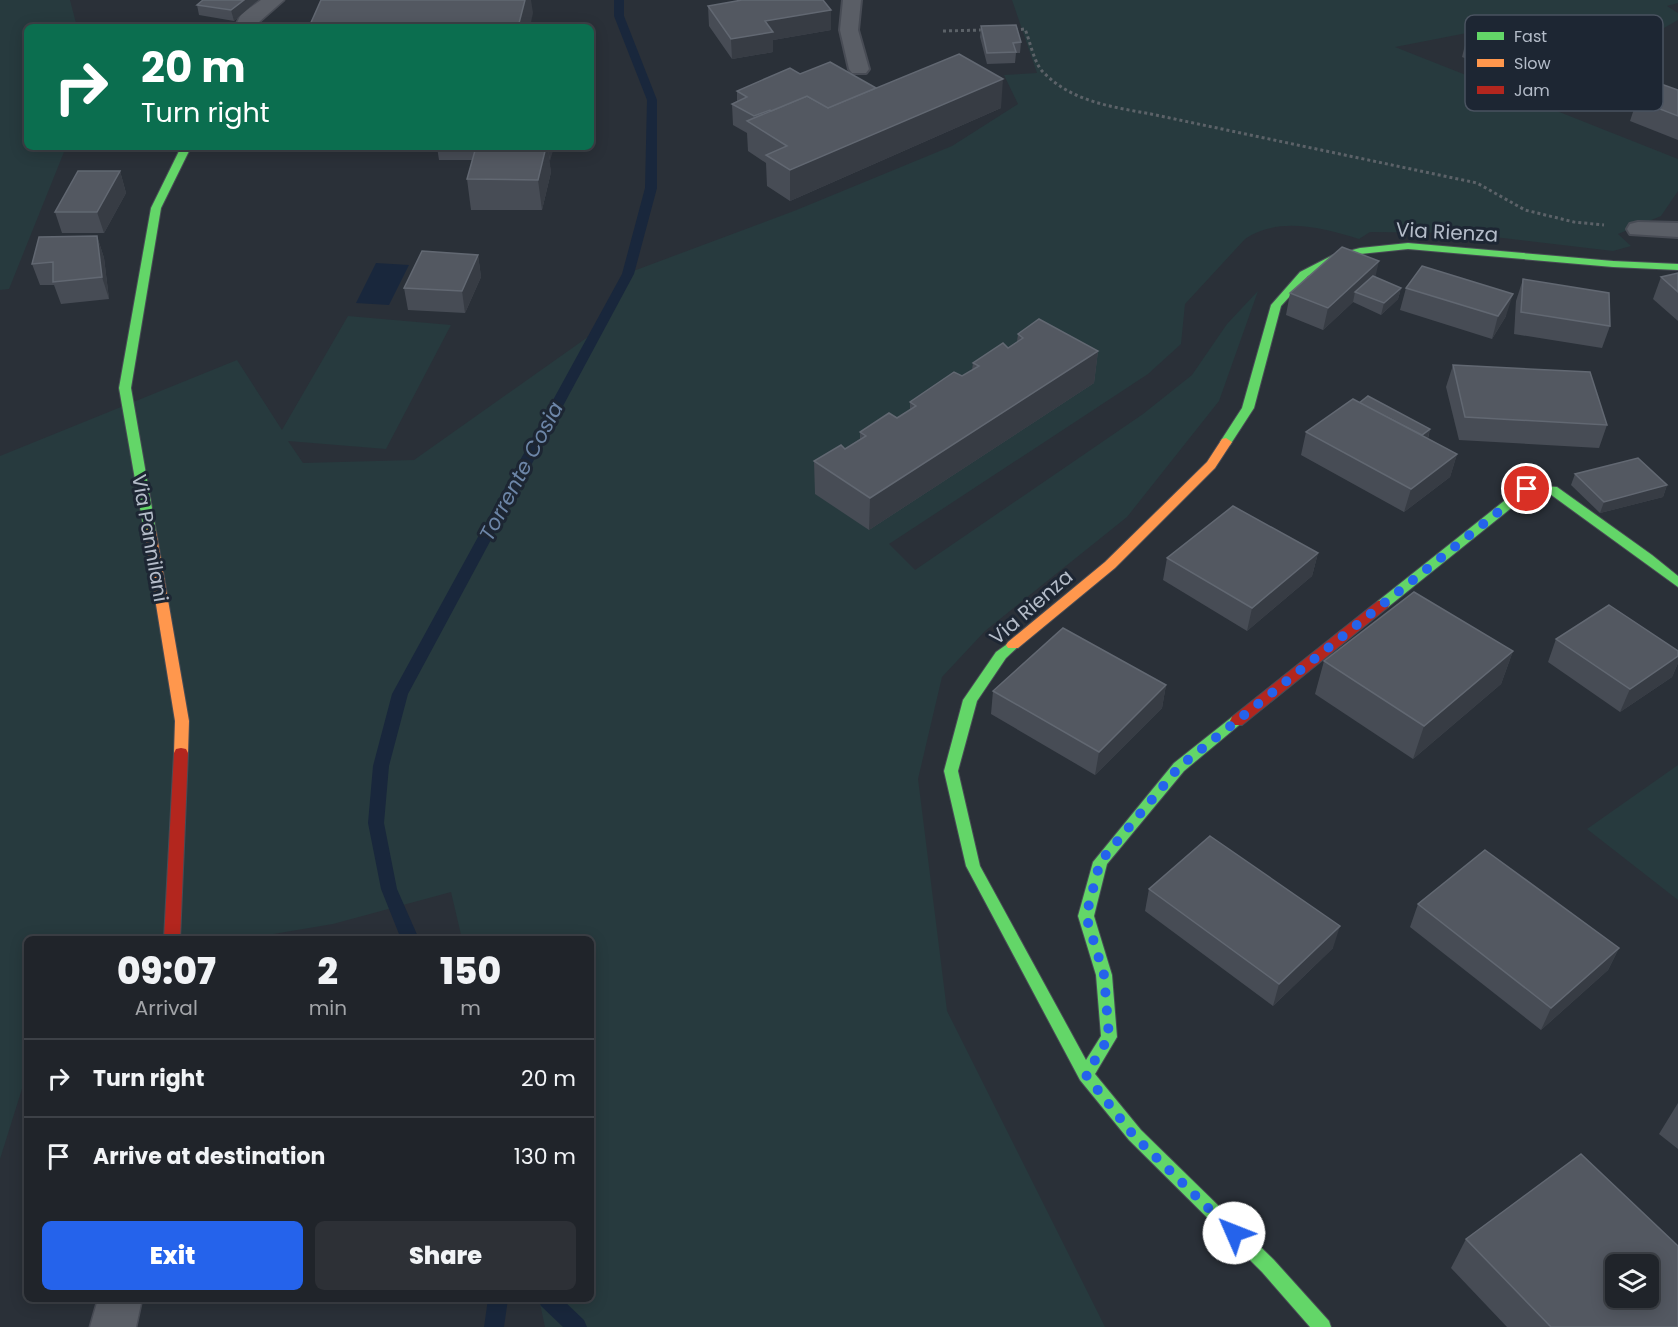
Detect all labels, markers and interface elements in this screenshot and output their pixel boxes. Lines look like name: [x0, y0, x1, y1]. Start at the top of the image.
legend: [1465, 15, 1663, 111]
text: Fast: [1514, 25, 1547, 48]
text: 20 m: [141, 38, 246, 97]
icon: right: [42, 48, 120, 126]
text: Slow: [1514, 52, 1551, 75]
text: Jam: [1514, 79, 1550, 102]
text: Turn right: [141, 94, 270, 131]
street label: Via Rienza: [1395, 215, 1499, 249]
water label: Torrente Cosia: [472, 396, 570, 546]
pin: [1501, 463, 1552, 514]
street label: Via Pannilani: [125, 472, 175, 604]
icon: arrive: [1510, 472, 1543, 505]
street label: Via Rienza: [983, 563, 1079, 651]
text: 09:07: [117, 946, 216, 997]
text: 2: [318, 946, 338, 997]
text: 150: [440, 946, 501, 997]
text: Arrival: [135, 994, 198, 1022]
text: min: [309, 994, 347, 1022]
text: m: [460, 994, 481, 1022]
icon: right: [42, 1062, 75, 1095]
text: Turn right: [93, 1063, 204, 1094]
text: 20 m: [521, 1063, 576, 1094]
icon: arrive: [42, 1140, 75, 1173]
text: Arrive at destination: [93, 1141, 325, 1172]
text: 130 m: [514, 1141, 576, 1172]
position arrow: [1202, 1201, 1266, 1265]
button: Exit: [42, 1221, 303, 1290]
button: Share: [315, 1221, 576, 1290]
map controls: [1605, 1254, 1659, 1308]
button: layers: [1605, 1254, 1659, 1308]

